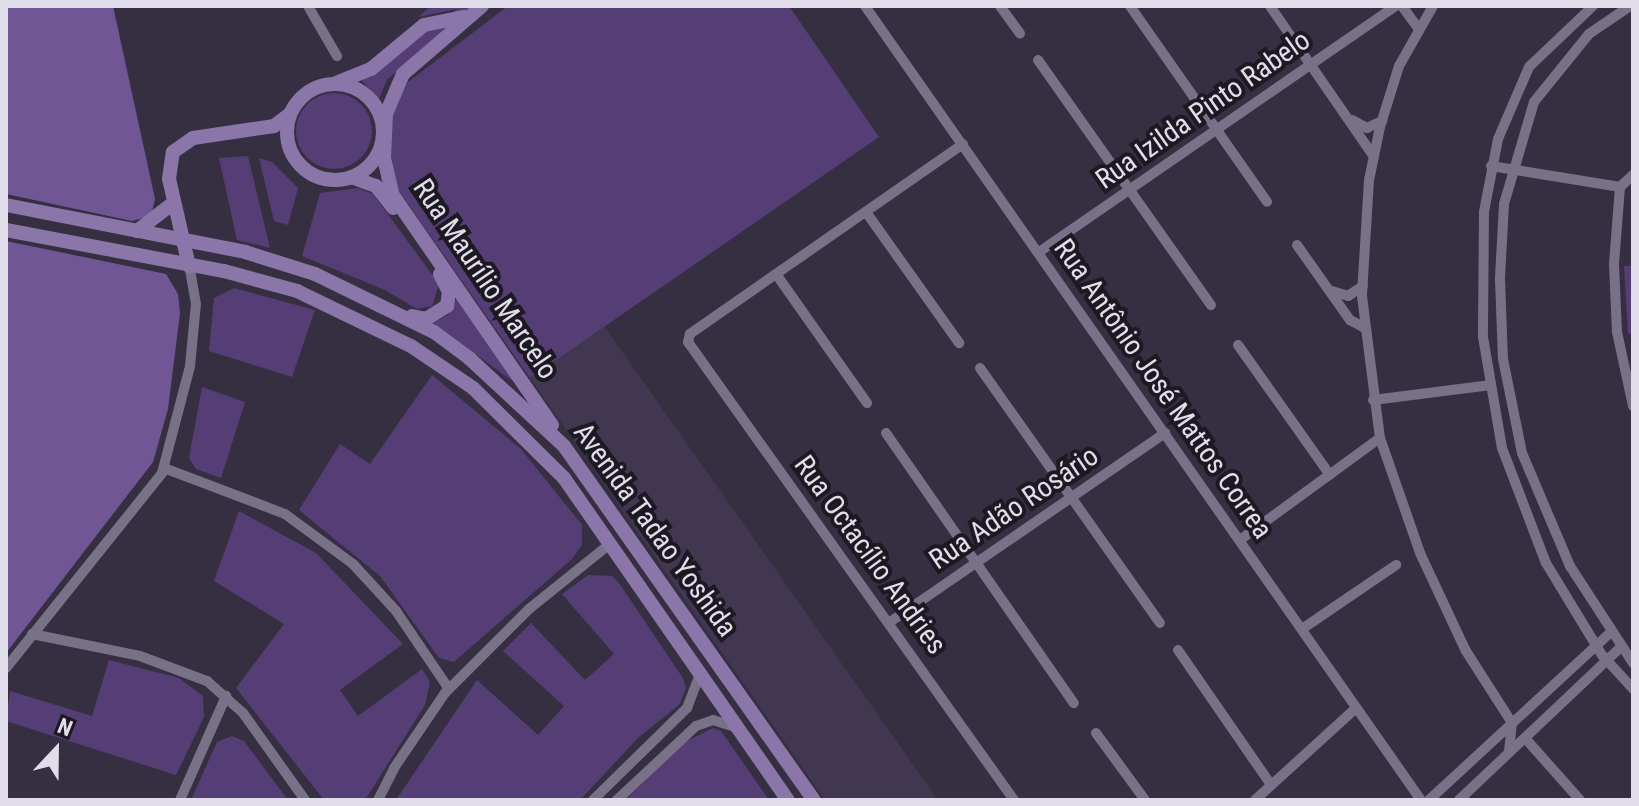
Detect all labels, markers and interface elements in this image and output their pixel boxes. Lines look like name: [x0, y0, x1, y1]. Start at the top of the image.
street label: Rua Izilda Pinto Rabelo: [1089, 23, 1317, 197]
street label: Rua Maurílio Marcelo: [406, 173, 564, 385]
street label: Rua Antônio José Mattos Correa: [1047, 233, 1279, 545]
street label: Avenida Tadao Yoshida: [566, 416, 744, 644]
street label: Rua Adão Rosário: [923, 439, 1105, 577]
street label: Rua Octacílio Andries: [787, 449, 953, 661]
north arrow: [16, 710, 96, 790]
text: N: [54, 713, 76, 741]

